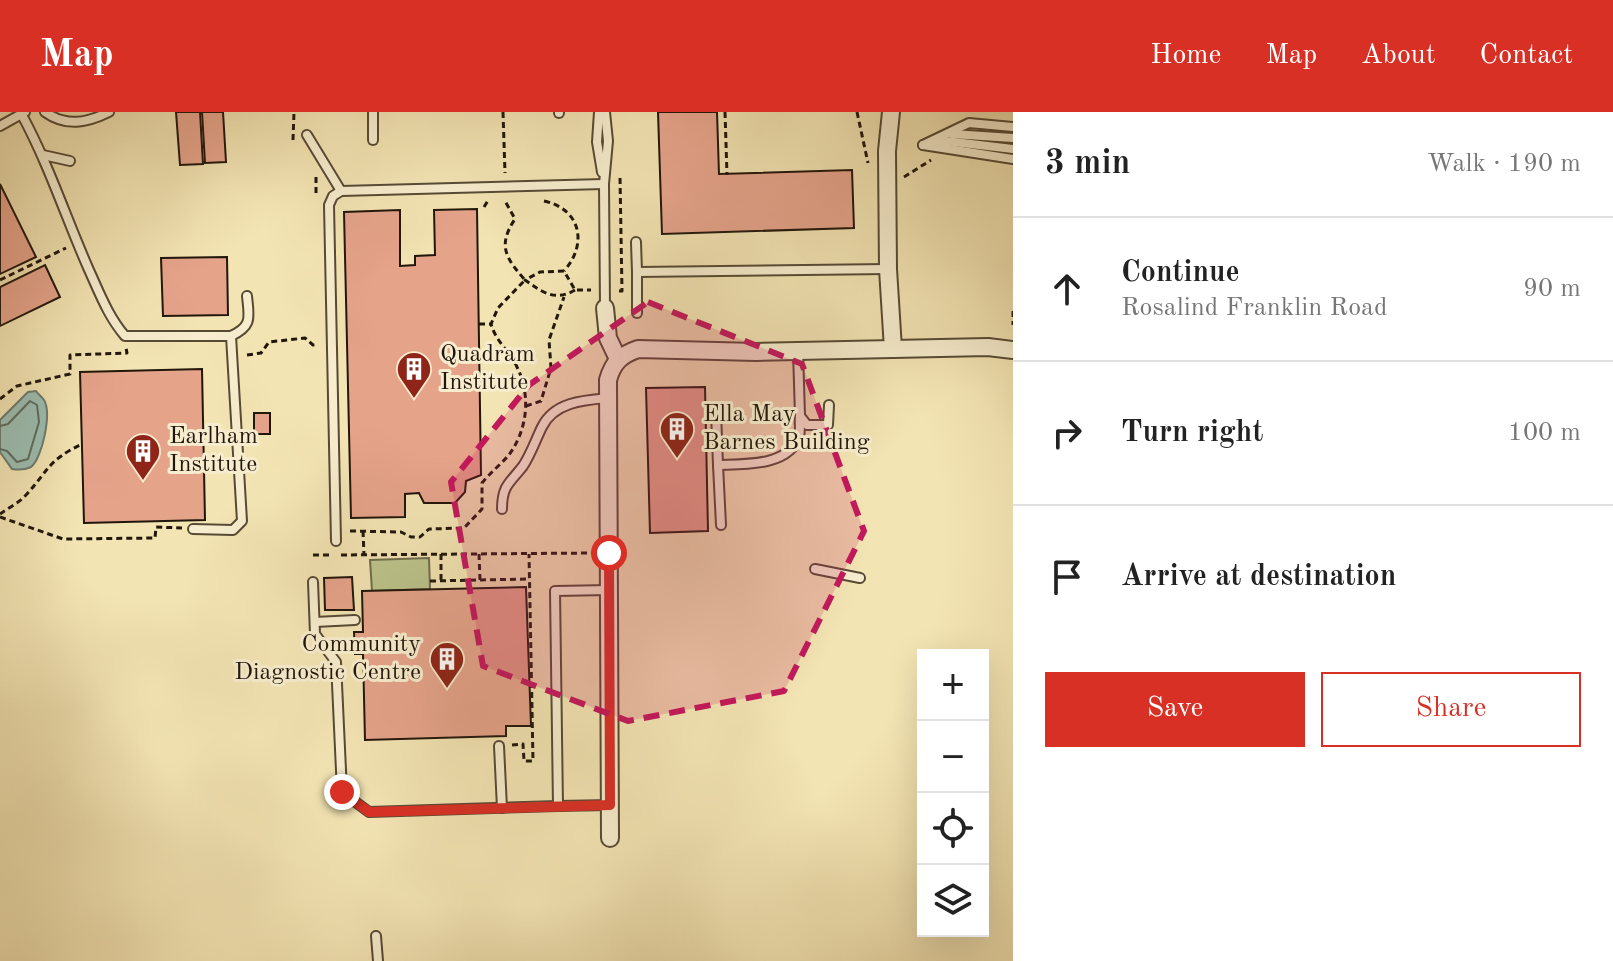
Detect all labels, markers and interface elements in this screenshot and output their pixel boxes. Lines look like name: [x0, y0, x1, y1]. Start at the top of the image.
text: Map: [40, 37, 114, 75]
text: Home: [1150, 42, 1221, 70]
text: Map: [1265, 42, 1317, 70]
text: About: [1361, 42, 1436, 70]
text: Contact: [1480, 42, 1573, 70]
text: 3 min: [1045, 147, 1130, 181]
text: Walk · 190 m: [1427, 151, 1581, 177]
text: Continue: [1121, 258, 1240, 288]
icon: ahead: [1045, 267, 1089, 311]
text: 90 m: [1523, 276, 1581, 302]
text: Rosalind Franklin Road: [1121, 295, 1388, 321]
place label: Quadram Institute: [440, 343, 535, 395]
building icon: Quadram Institute: [395, 350, 433, 400]
place label: Ella May Barnes Building: [703, 403, 870, 455]
building icon: Ella May Barnes Building: [658, 410, 696, 460]
icon: right: [1045, 411, 1089, 455]
text: Turn right: [1121, 418, 1263, 448]
text: 100 m: [1508, 420, 1581, 446]
place label: Earlham Institute: [169, 425, 258, 477]
building icon: Earlham Institute: [124, 432, 162, 482]
route start: [591, 535, 627, 571]
icon: arrive: [1045, 555, 1089, 599]
text: Arrive at destination: [1121, 562, 1396, 592]
place label: Community Diagnostic Centre: [234, 633, 421, 685]
building icon: Community Diagnostic Centre: [428, 640, 466, 690]
map controls: [917, 649, 989, 937]
button: +: [917, 649, 989, 721]
button: Save: [1045, 672, 1305, 747]
button: Share: [1321, 672, 1581, 747]
button: −: [917, 721, 989, 793]
route end: [324, 774, 360, 810]
button: locate: [917, 793, 989, 865]
button: layers: [917, 865, 989, 937]

